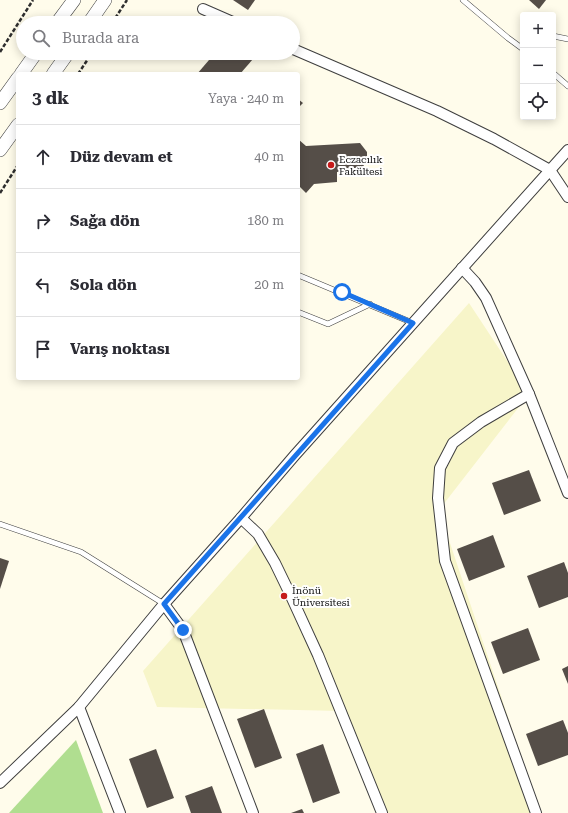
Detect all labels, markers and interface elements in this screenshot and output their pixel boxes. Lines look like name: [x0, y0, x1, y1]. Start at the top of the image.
map controls: [520, 12, 556, 120]
button: +: [520, 12, 556, 48]
search box: [16, 16, 300, 60]
icon: search: [30, 27, 52, 49]
text: Burada ara: [62, 29, 139, 47]
button: −: [520, 48, 556, 84]
button: locate: [520, 84, 556, 120]
text: 3 dk: [32, 88, 69, 108]
text: Yaya · 240 m: [208, 91, 284, 106]
icon: ahead: [32, 146, 54, 168]
text: Düz devam et: [70, 148, 173, 166]
text: 40 m: [254, 149, 284, 164]
place label: Eczacılık Fakültesi: [339, 154, 383, 177]
marker: Eczacılık Fakültesi: [326, 160, 336, 170]
icon: right: [32, 210, 54, 232]
text: Sağa dön: [70, 212, 140, 230]
text: 180 m: [247, 213, 284, 228]
icon: left: [32, 274, 54, 296]
text: Sola dön: [70, 276, 137, 294]
text: 20 m: [254, 277, 284, 292]
route start: [333, 283, 351, 301]
icon: arrive: [32, 338, 54, 360]
text: Varış noktası: [70, 340, 170, 358]
place label: İnönü Üniversitesi: [292, 585, 350, 608]
marker: İnönü Üniversitesi: [279, 591, 289, 601]
route end: [174, 621, 192, 639]

